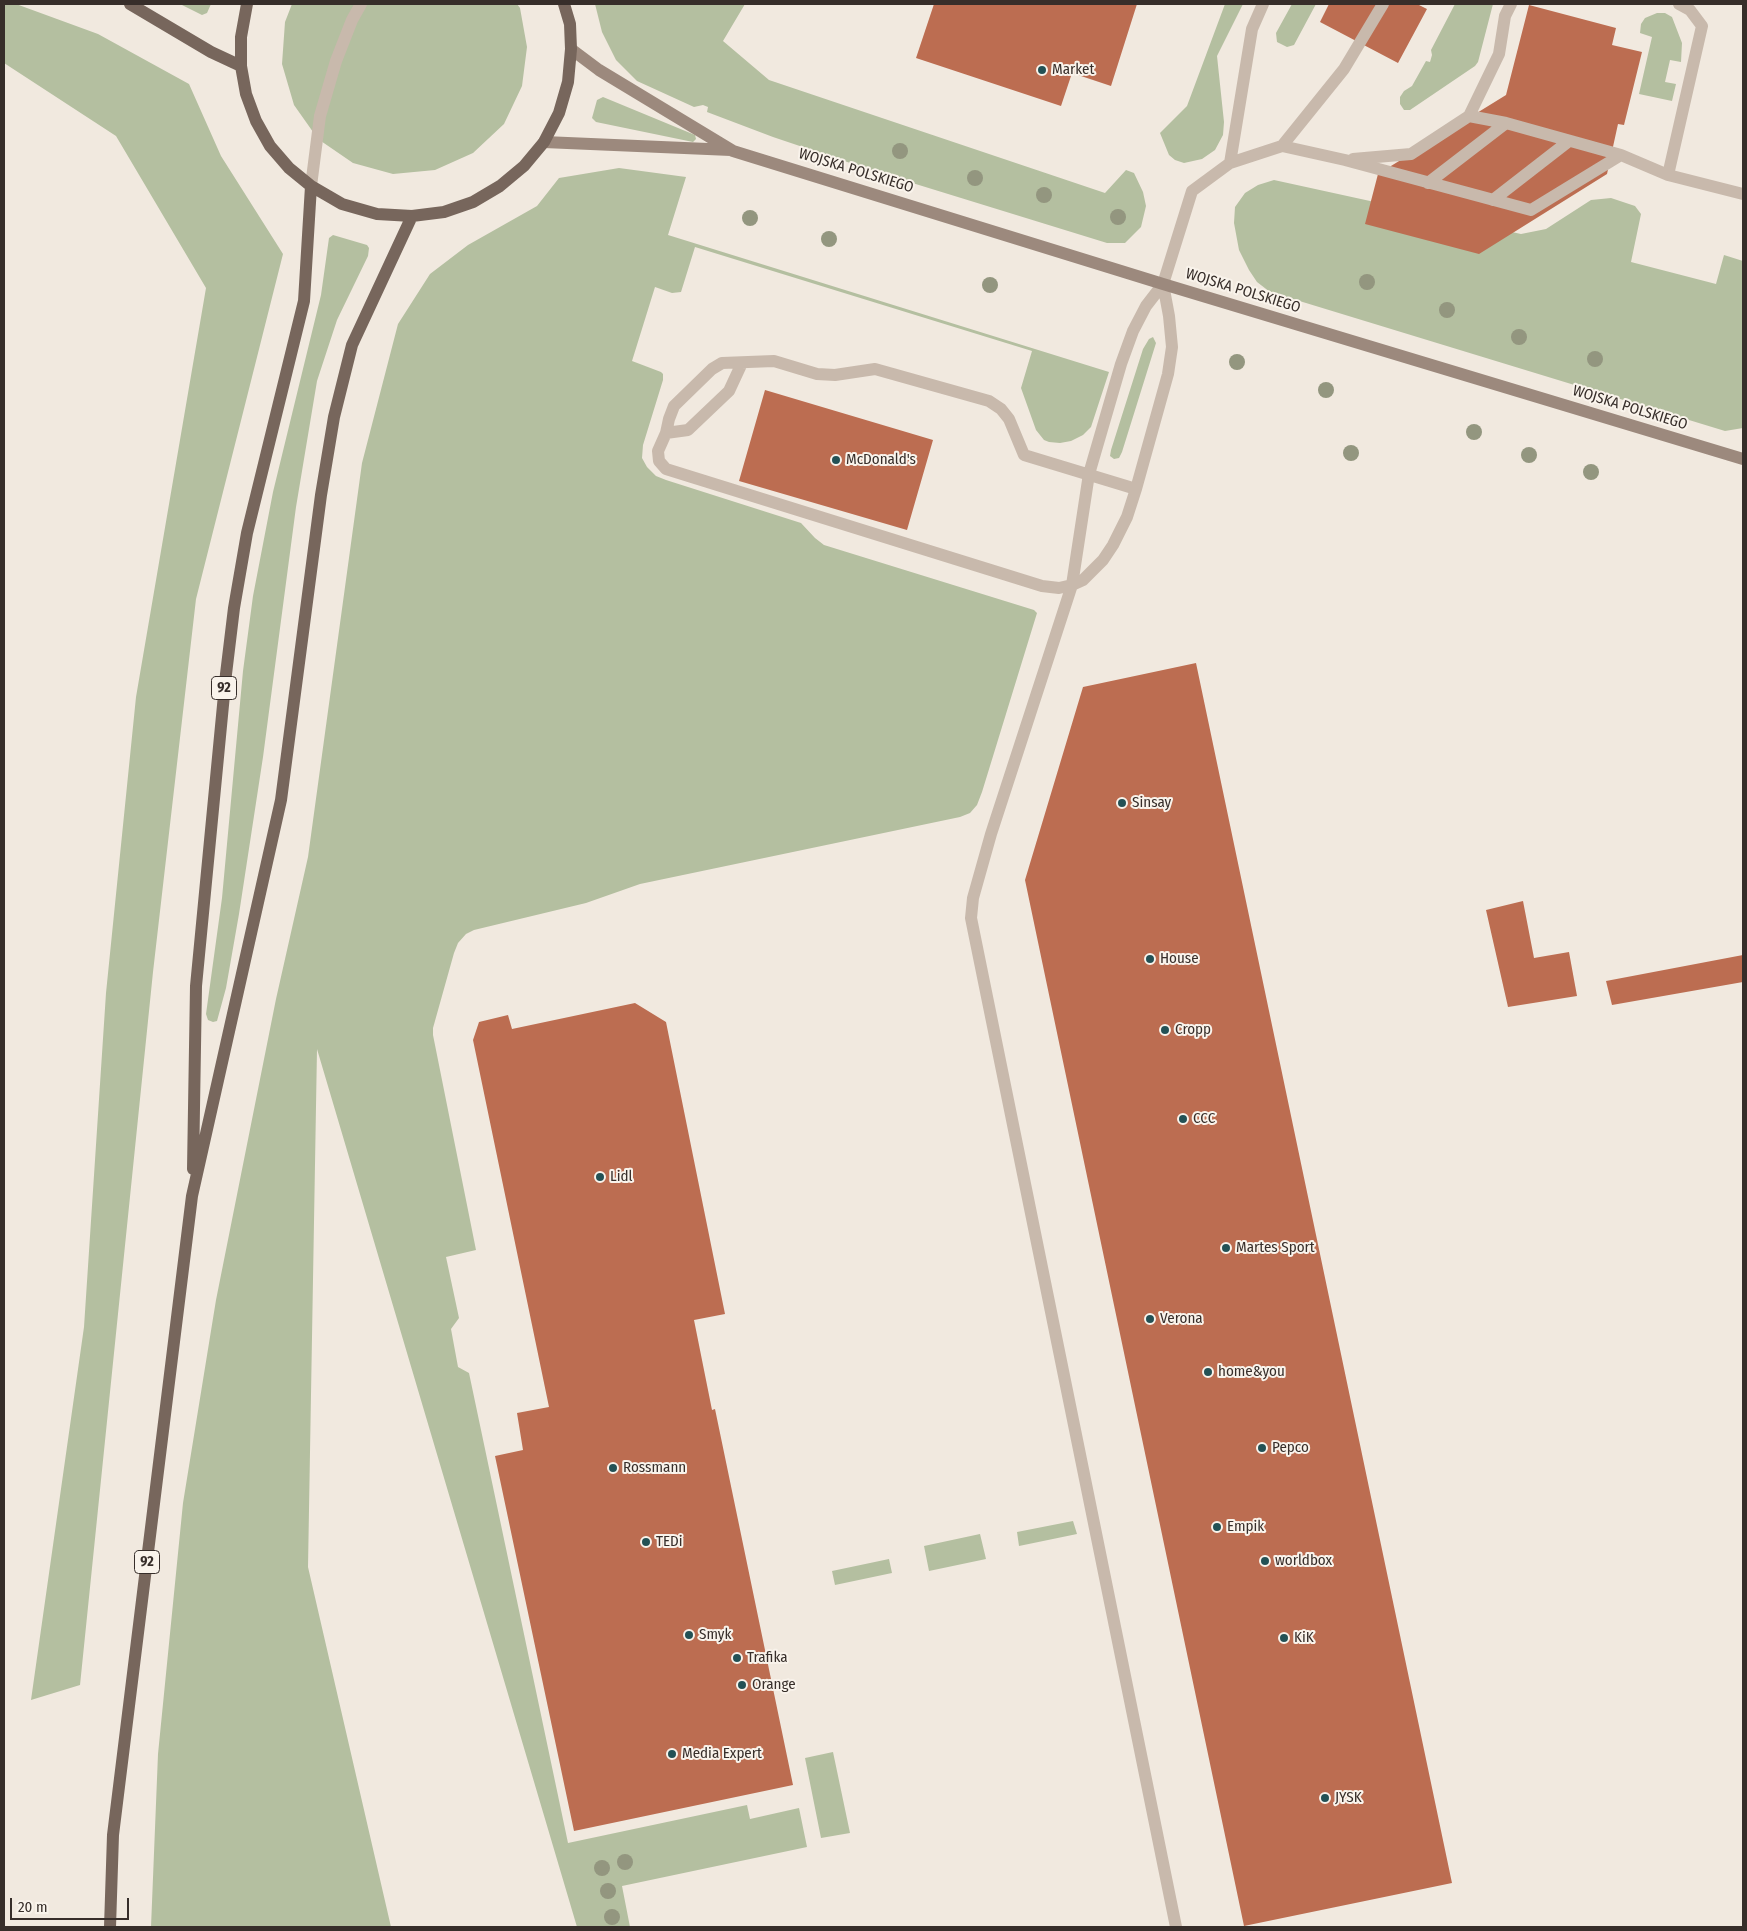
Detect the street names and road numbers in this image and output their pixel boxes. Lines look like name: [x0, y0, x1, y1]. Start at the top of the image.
street label: WOJSKA POLSKIEGO: [796, 145, 916, 197]
street label: WOJSKA POLSKIEGO: [1183, 265, 1303, 317]
street label: WOJSKA POLSKIEGO: [1570, 382, 1690, 434]
road number: 92: [212, 676, 236, 700]
road number: 92: [134, 1550, 160, 1574]

